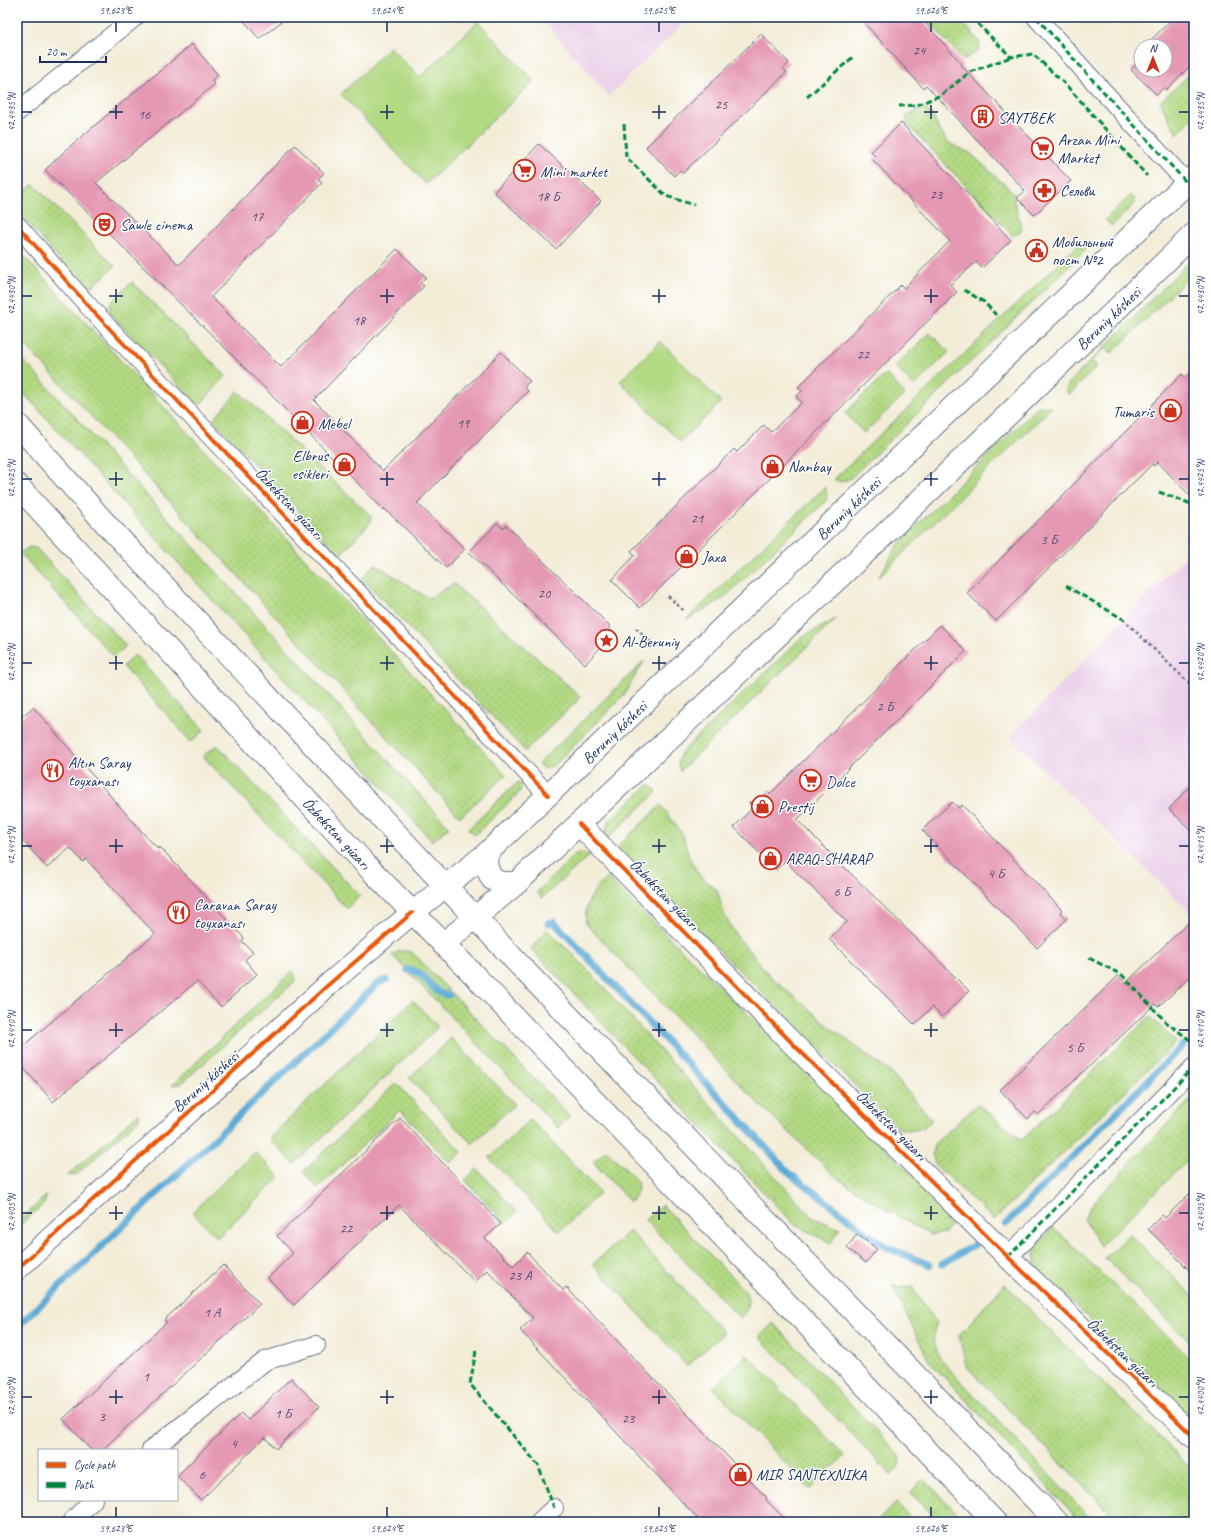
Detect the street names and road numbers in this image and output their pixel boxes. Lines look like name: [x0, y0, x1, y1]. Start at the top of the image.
street label: Beruniy kóshesi: [1072, 281, 1147, 355]
street label: Ózbekstan gúzarı: [251, 463, 329, 545]
street label: Beruniy kóshesi: [812, 471, 887, 545]
street label: Beruniy kóshesi: [578, 695, 653, 769]
street label: Ózbekstan gúzarı: [298, 793, 376, 875]
street label: Ózbekstan gúzarı: [625, 855, 704, 935]
street label: Beruniy kóshesi: [168, 1045, 245, 1117]
street label: Ózbekstan gúzarı: [852, 1086, 931, 1166]
street label: Ózbekstan gúzarı: [1082, 1314, 1163, 1392]

